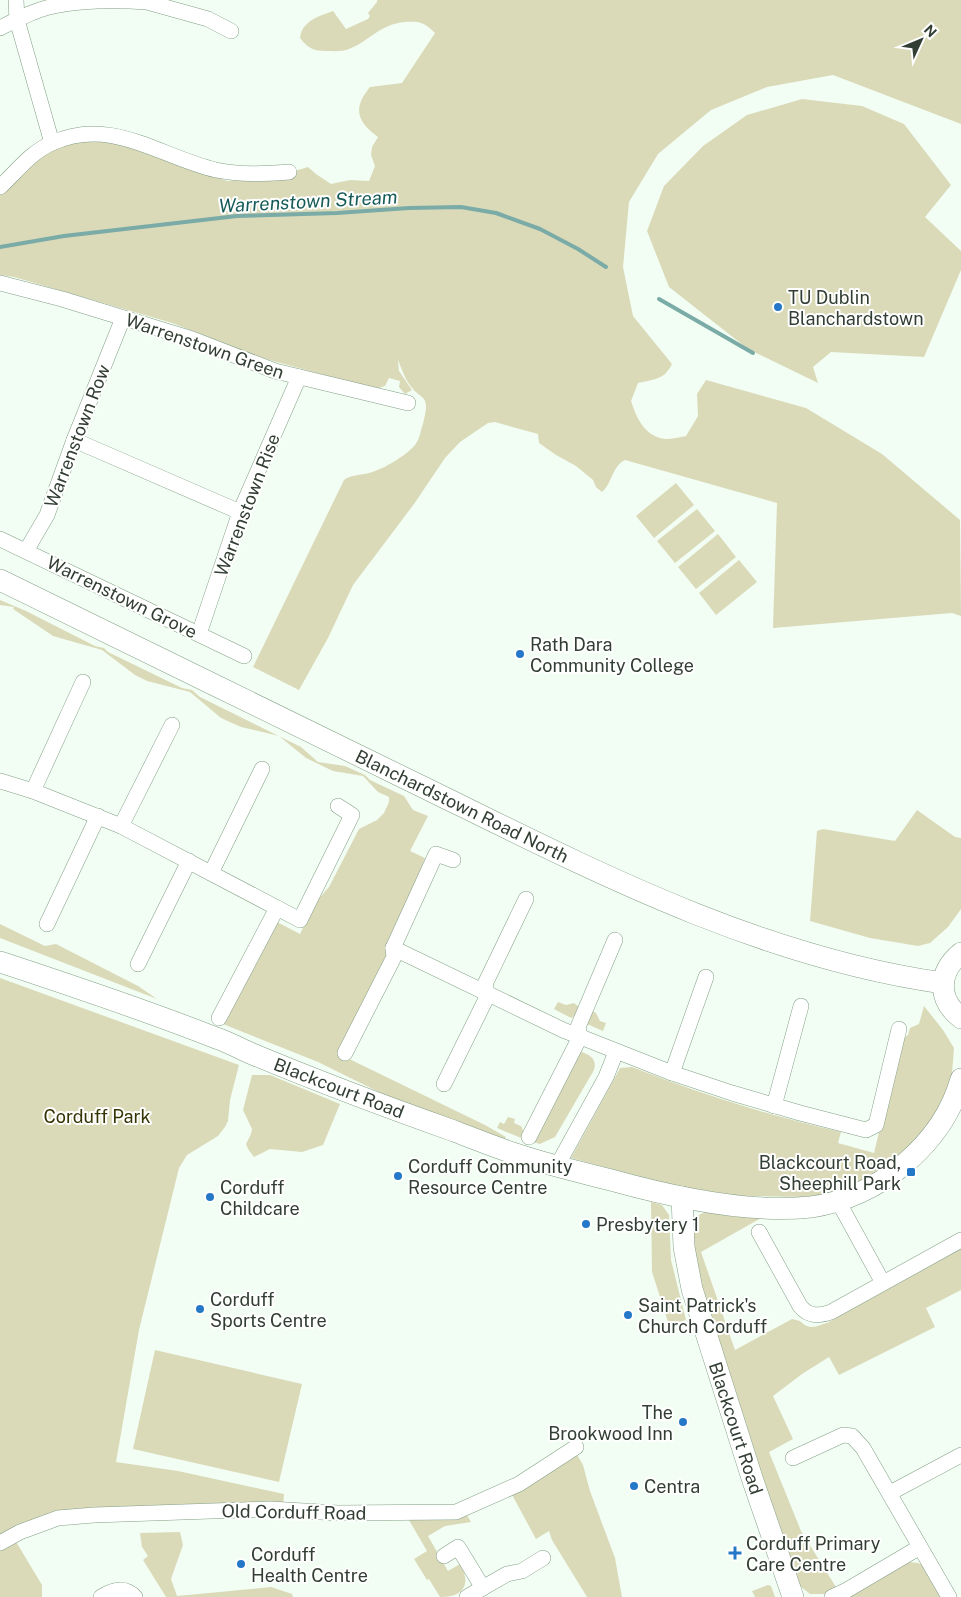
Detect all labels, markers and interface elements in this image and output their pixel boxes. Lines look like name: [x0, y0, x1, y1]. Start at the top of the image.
north arrow: [896, 15, 946, 65]
text: N: [921, 21, 940, 40]
water label: Warrenstown Stream: [218, 185, 398, 217]
place label: TU Dublin Blanchardstown: [788, 287, 924, 329]
marker: TU Dublin Blanchardstown: [772, 301, 784, 313]
street label: Warrenstown Green: [123, 309, 287, 383]
street label: Warrenstown Row: [40, 362, 114, 510]
street label: Warrenstown Rise: [210, 431, 284, 579]
street label: Warrenstown Grove: [43, 552, 201, 642]
place label: Rath Dara Community College: [530, 634, 694, 676]
marker: Rath Dara Community College: [514, 648, 526, 660]
street label: Blanchardstown Road North: [352, 745, 572, 867]
street label: Blackcourt Road: [271, 1053, 407, 1123]
park label: Corduff Park: [43, 1106, 151, 1127]
place label: Blackcourt Road, Sheephill Park: [759, 1152, 901, 1194]
place label: Corduff Community Resource Centre: [408, 1156, 573, 1198]
marker: Blackcourt Road, Sheephill Park: [905, 1166, 917, 1178]
marker: Corduff Community Resource Centre: [392, 1170, 404, 1182]
place label: Corduff Childcare: [220, 1177, 300, 1219]
marker: Corduff Childcare: [204, 1191, 216, 1203]
place label: Presbytery 1: [596, 1214, 699, 1235]
marker: Presbytery 1: [580, 1218, 592, 1230]
place label: Corduff Sports Centre: [210, 1289, 327, 1331]
place label: Saint Patrick's Church Corduff: [638, 1295, 767, 1337]
marker: Corduff Sports Centre: [194, 1303, 206, 1315]
marker: Saint Patrick's Church Corduff: [622, 1309, 634, 1321]
street label: Blackcourt Road: [705, 1359, 767, 1497]
place label: The Brookwood Inn: [548, 1402, 673, 1444]
marker: The Brookwood Inn: [677, 1416, 689, 1428]
place label: Centra: [644, 1476, 700, 1497]
marker: Centra: [628, 1480, 640, 1492]
street label: Old Corduff Road: [222, 1500, 366, 1524]
place label: Corduff Primary Care Centre: [746, 1533, 881, 1575]
place label: Corduff Health Centre: [251, 1544, 368, 1586]
marker: Corduff Primary Care Centre: [728, 1546, 742, 1560]
marker: Corduff Health Centre: [235, 1558, 247, 1570]

